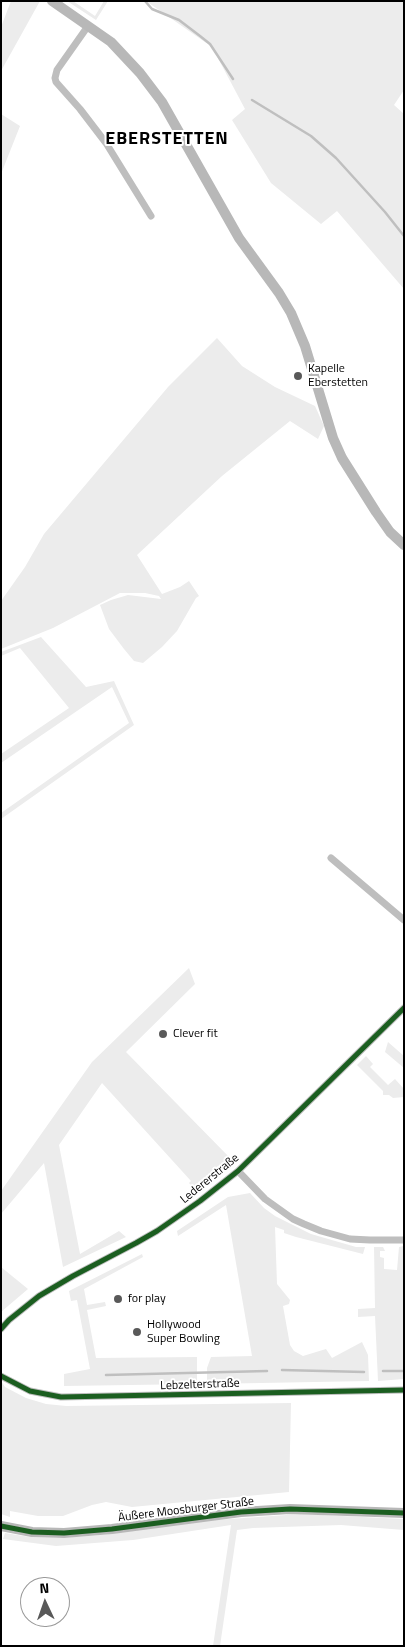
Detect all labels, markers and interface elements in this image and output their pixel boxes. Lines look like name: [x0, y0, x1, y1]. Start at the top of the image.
district label: EBERSTETTEN: [104, 129, 230, 151]
place label: Kapelle Eberstetten: [308, 362, 368, 390]
marker: Kapelle Eberstetten: [292, 370, 304, 382]
place label: Clever fit: [173, 1027, 218, 1041]
marker: Clever fit: [157, 1028, 169, 1040]
street label: Ledererstraße: [178, 1151, 242, 1207]
place label: for play: [128, 1292, 166, 1306]
marker: for play: [112, 1293, 124, 1305]
place label: Hollywood Super Bowling: [147, 1318, 220, 1346]
marker: Hollywood Super Bowling: [131, 1326, 143, 1338]
street label: Lebzelterstraße: [160, 1376, 240, 1394]
street label: Äußere Moosburger Straße: [117, 1495, 255, 1525]
north arrow: [20, 1577, 70, 1627]
text: N: [39, 1577, 50, 1598]

